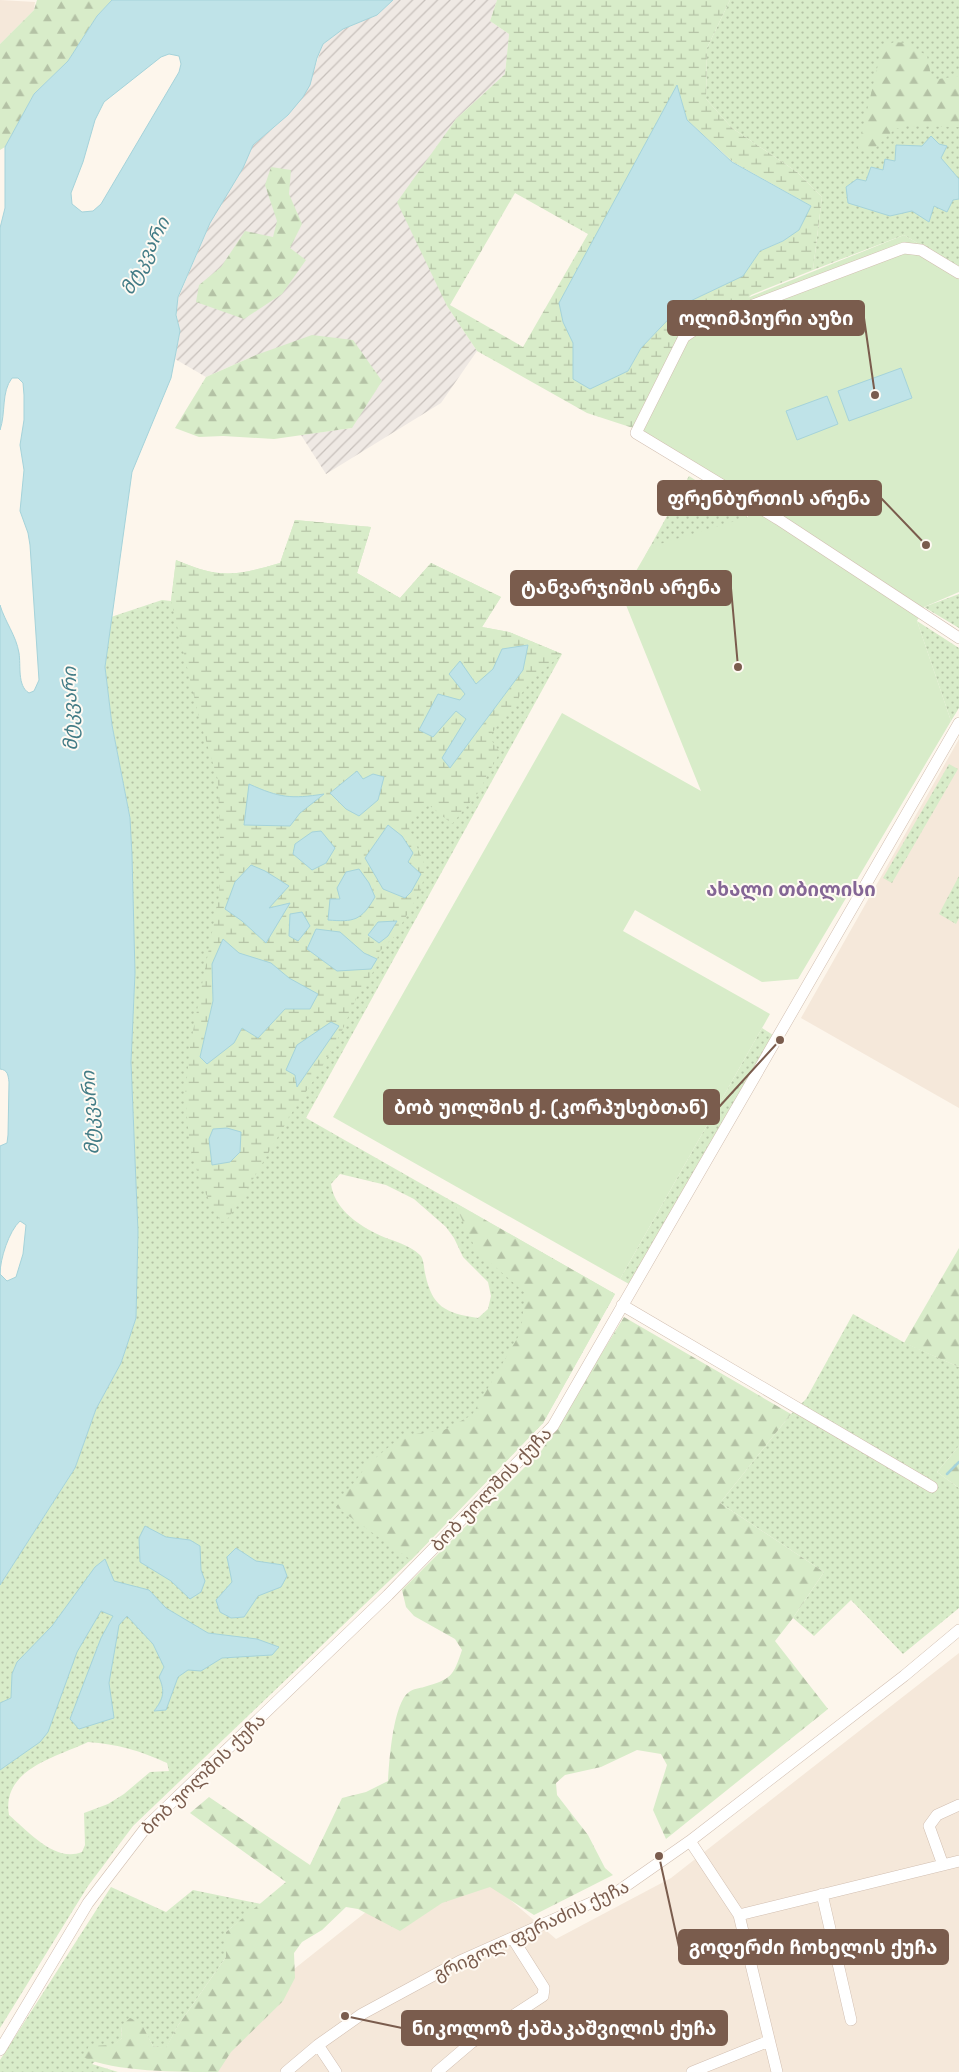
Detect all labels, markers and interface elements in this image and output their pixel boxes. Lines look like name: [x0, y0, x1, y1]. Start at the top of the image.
water label: მტკვარი: [115, 212, 176, 299]
callout: ოლიმპიური აუზი: [668, 301, 864, 335]
text: ოლიმპიური აუზი: [678, 306, 854, 331]
callout: ფრენბურთის არენა: [658, 481, 881, 515]
text: ფრენბურთის არენა: [667, 486, 871, 511]
callout: ტანვარჯიშის არენა: [511, 571, 731, 605]
text: ტანვარჯიშის არენა: [521, 575, 721, 600]
water label: მტკვარი: [57, 666, 83, 751]
district label: ახალი თბილისი: [706, 877, 876, 902]
water label: მტკვარი: [75, 1069, 105, 1156]
callout: ბობ უოლშის ქ. (კორპუსებთან): [384, 1090, 719, 1124]
text: ბობ უოლშის ქ. (კორპუსებთან): [394, 1095, 708, 1120]
street label: ბობ უოლშის ქუჩა: [426, 1422, 556, 1556]
street label: ბობ უოლშის ქუჩა: [136, 1709, 270, 1839]
street label: გრიგოლ ფერაძის ქუჩა: [430, 1875, 632, 1985]
callout: გოდერძი ჩოხელის ქუჩა: [679, 1930, 948, 1964]
text: გოდერძი ჩოხელის ქუჩა: [689, 1935, 937, 1960]
callout: ნიკოლოზ ქაშაკაშვილის ქუჩა: [402, 2011, 727, 2045]
text: ნიკოლოზ ქაშაკაშვილის ქუჩა: [412, 2016, 716, 2041]

